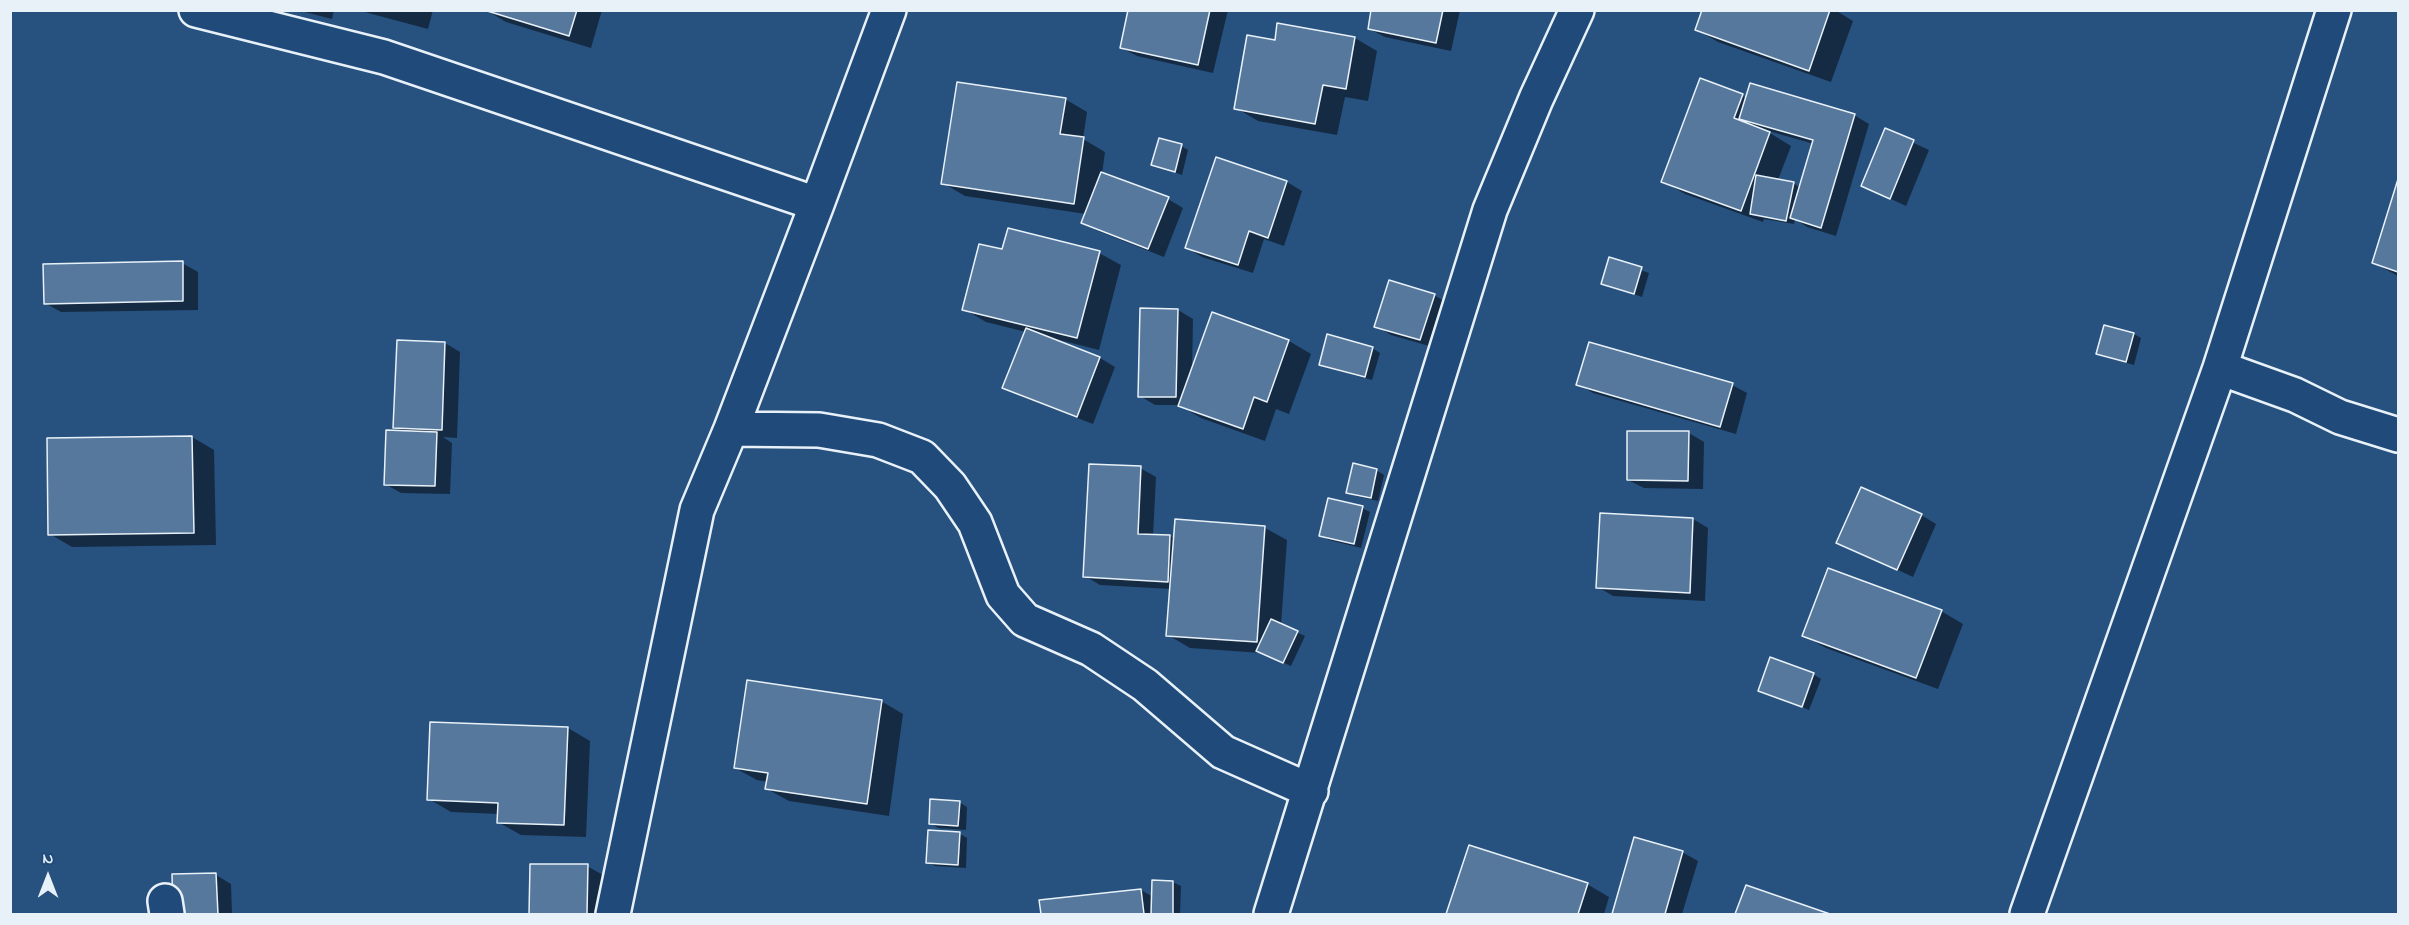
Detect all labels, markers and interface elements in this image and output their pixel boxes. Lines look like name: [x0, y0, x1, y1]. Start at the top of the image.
north arrow: [18, 847, 78, 907]
text: N: [43, 847, 53, 871]

